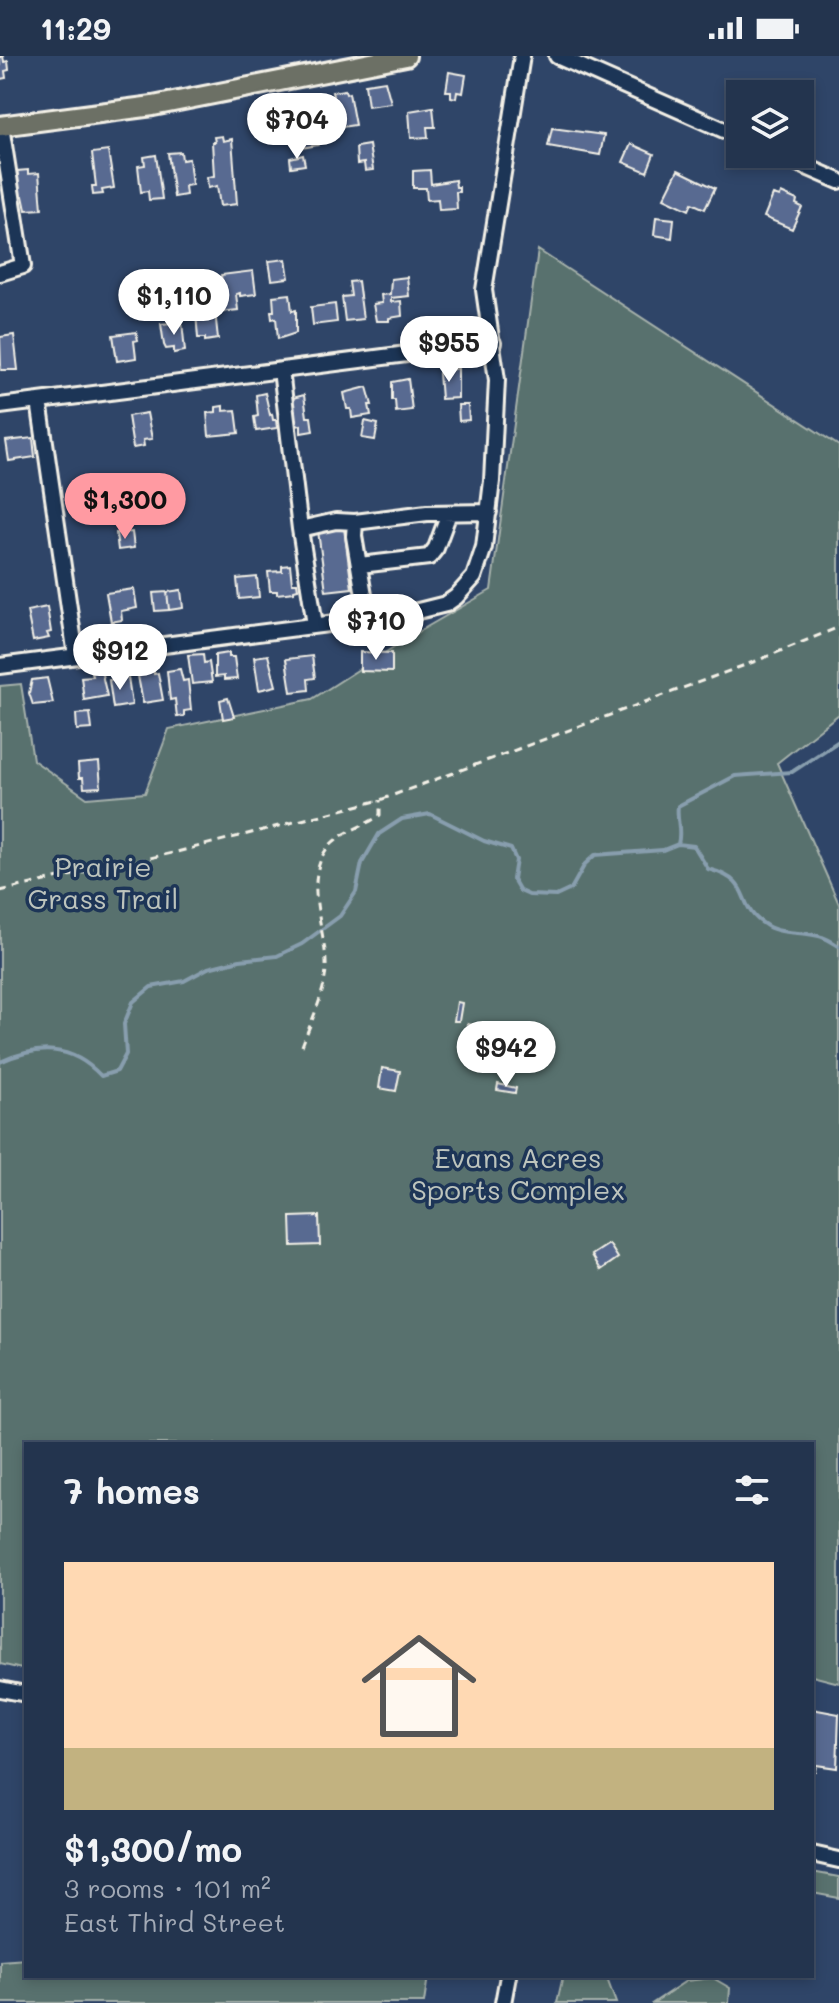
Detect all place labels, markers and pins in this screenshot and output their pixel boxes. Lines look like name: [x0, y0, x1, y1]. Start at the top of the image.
pin: $704: [250, 93, 344, 161]
pin: $1,110: [109, 269, 239, 337]
pin: $955: [402, 316, 496, 384]
pin: $1,300: [60, 473, 190, 541]
pin: $710: [329, 594, 423, 662]
pin: $912: [73, 624, 167, 692]
pin: $942: [459, 1021, 553, 1089]

